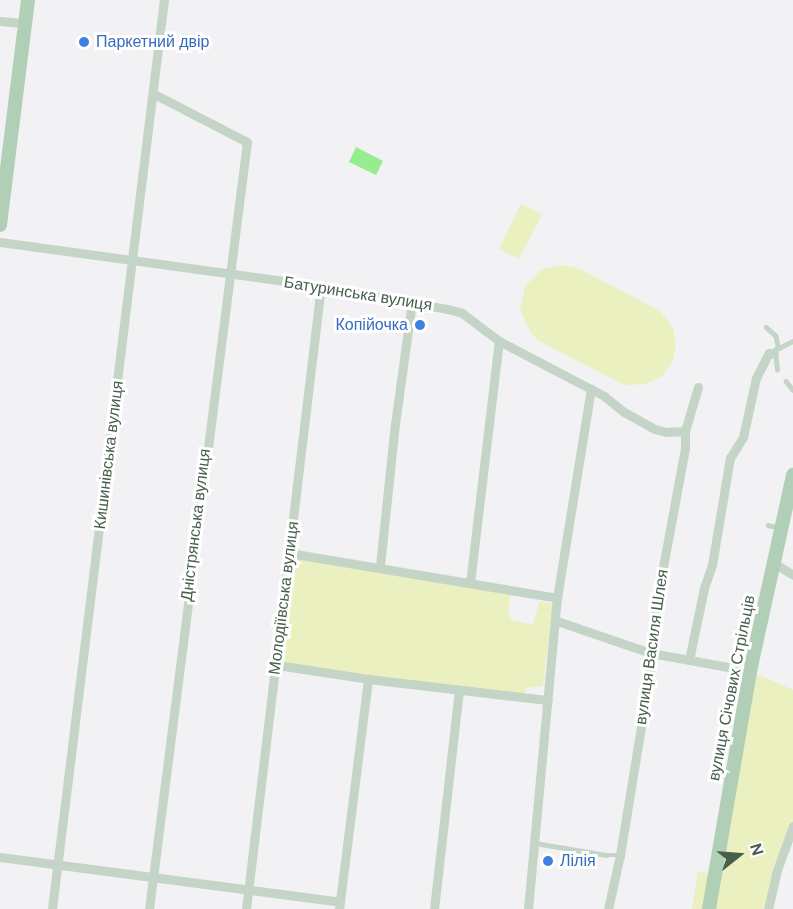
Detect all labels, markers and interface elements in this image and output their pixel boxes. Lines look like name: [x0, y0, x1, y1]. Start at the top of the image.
place label: Паркетний двір: [96, 32, 209, 52]
marker: Паркетний двір: [77, 35, 91, 49]
street label: Батуринська вулиця: [283, 273, 433, 315]
place label: Копійочка: [335, 315, 408, 335]
marker: Копійочка: [413, 318, 427, 332]
street label: Кишинівська вулиця: [90, 380, 128, 530]
street label: Дністрянська вулиця: [177, 448, 215, 602]
street label: Молодіївська вулиця: [265, 520, 303, 676]
street label: вулиця Василя Шлея: [632, 568, 672, 726]
street label: вулиця Січових Стрільців: [705, 594, 759, 782]
north arrow: [709, 825, 769, 885]
text: N: [745, 841, 768, 858]
place label: Лілія: [560, 851, 596, 871]
marker: Лілія: [541, 854, 555, 868]

